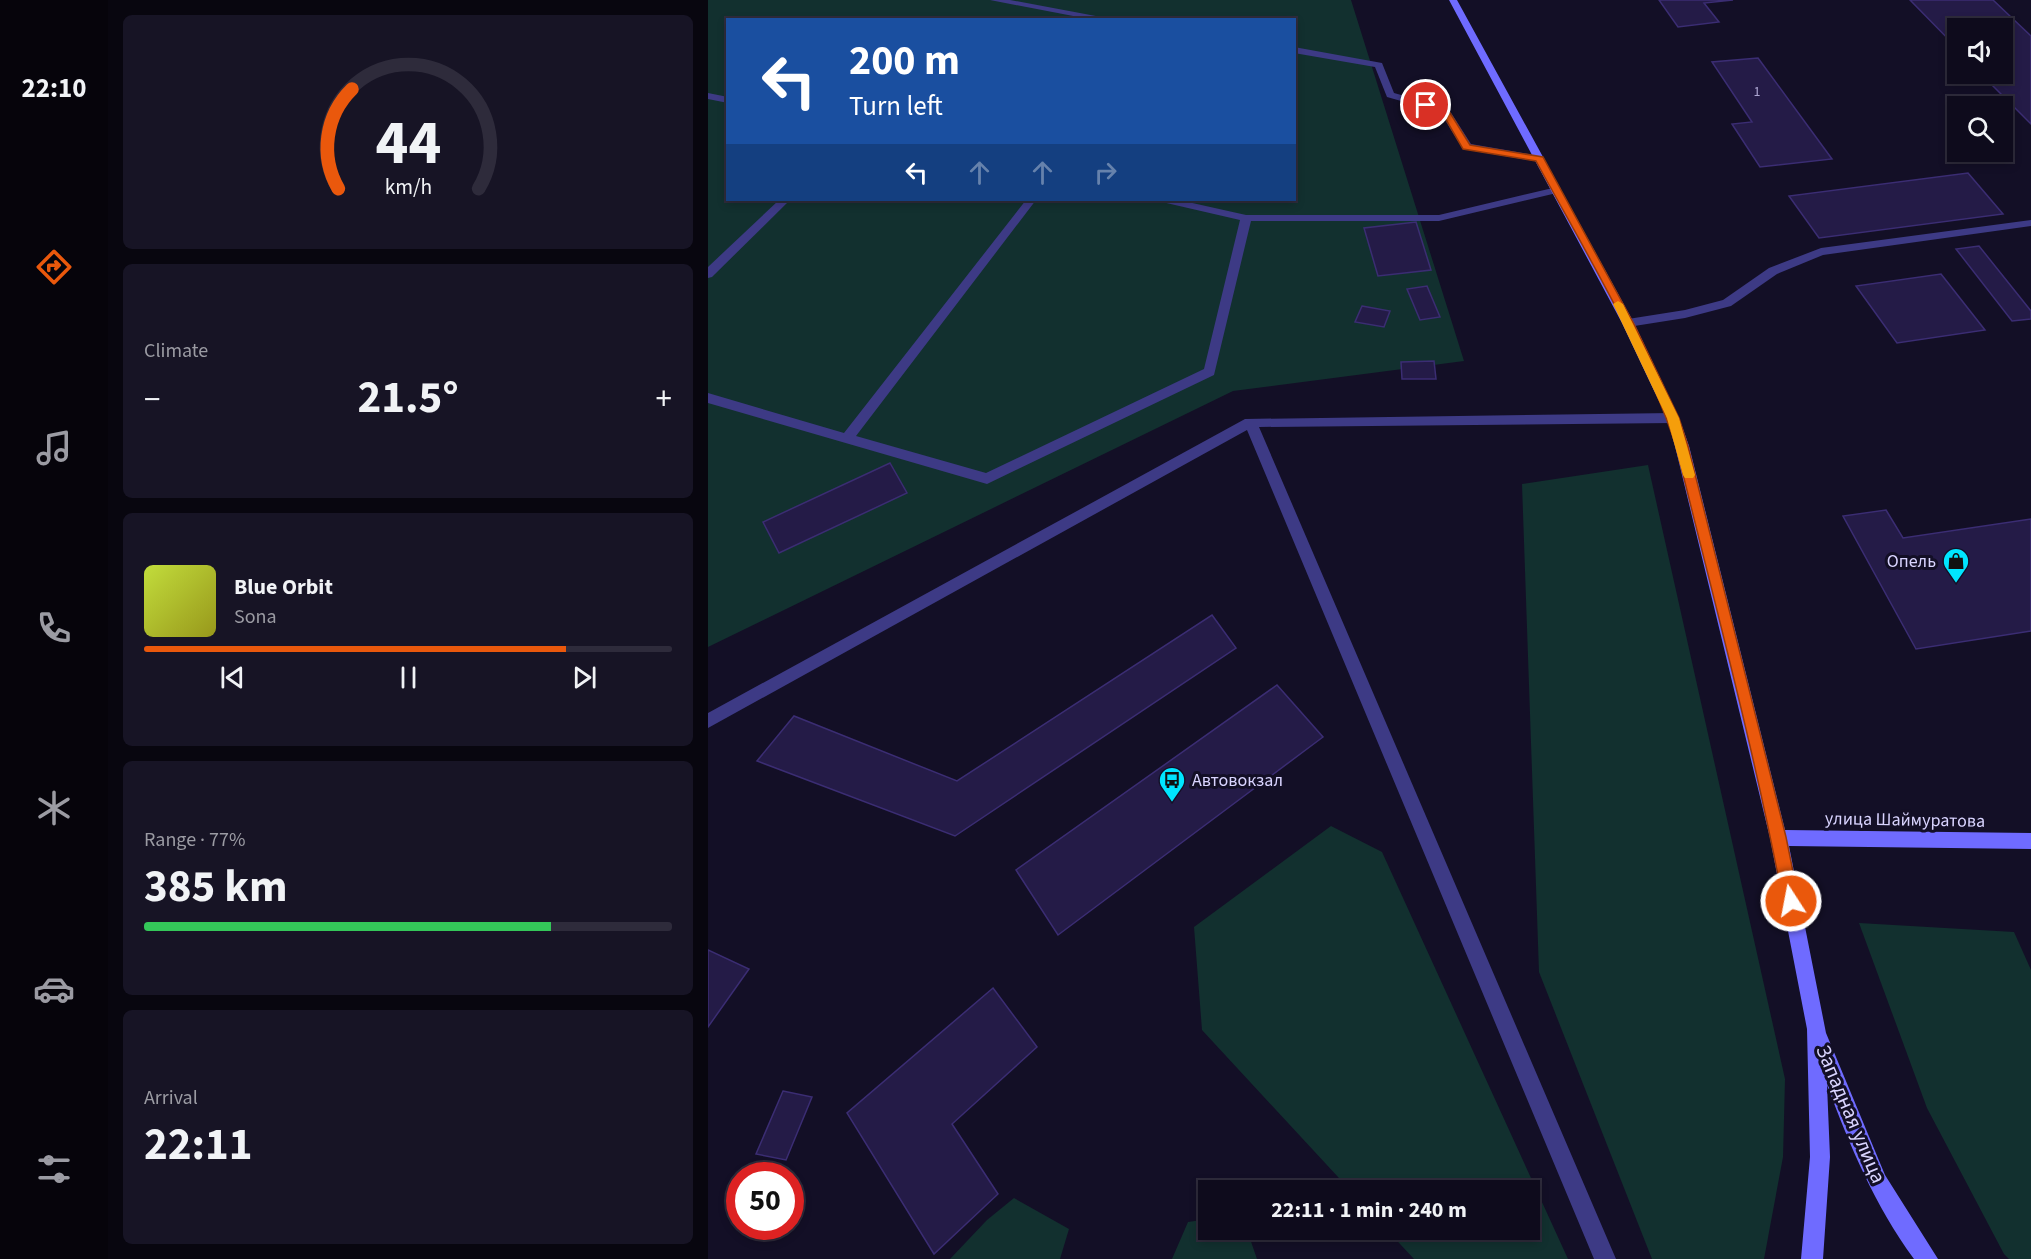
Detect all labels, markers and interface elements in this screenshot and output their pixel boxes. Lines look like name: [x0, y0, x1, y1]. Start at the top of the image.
map controls: [1947, 18, 2013, 162]
button: sound: [1947, 18, 2013, 84]
text: 200 m: [849, 31, 960, 91]
icon: left: [750, 42, 828, 120]
text: 22:10: [21, 69, 87, 108]
pin: [1400, 79, 1451, 130]
house number: 1: [1754, 82, 1761, 102]
text: Turn left: [849, 87, 943, 126]
icon: arrive: [1409, 88, 1442, 121]
button: search: [1947, 96, 2013, 162]
text: 44: [375, 99, 441, 188]
icon: left: [900, 156, 933, 189]
icon: ahead: [963, 156, 996, 189]
icon: ahead: [1026, 156, 1059, 189]
icon: right: [1089, 156, 1122, 189]
text: km/h: [384, 172, 432, 203]
icon: directions: [33, 246, 75, 288]
text: Climate: [144, 337, 208, 365]
text: 21.5°: [357, 366, 459, 430]
text: −: [144, 376, 160, 423]
text: +: [656, 376, 672, 423]
icon: music: [33, 427, 75, 469]
shop icon: Опель: [1941, 546, 1971, 584]
place label: Опель: [1887, 549, 1936, 574]
text: Blue Orbit: [234, 571, 333, 603]
text: Sona: [234, 603, 277, 631]
icon: phone: [33, 607, 75, 649]
icon: previous: [216, 661, 249, 694]
icon: pause: [392, 661, 425, 694]
icon: next: [568, 661, 601, 694]
bus stop icon: Автовокзал: [1157, 765, 1187, 803]
place label: Автовокзал: [1192, 768, 1283, 793]
icon: climate: [33, 787, 75, 829]
street label: улица Шаймуратова: [1825, 806, 1985, 834]
text: Range · 77%: [144, 826, 245, 854]
text: 385 km: [144, 855, 288, 919]
position arrow: [1759, 869, 1823, 933]
icon: car: [33, 968, 75, 1010]
street label: Западная улица: [1808, 1040, 1894, 1188]
text: Arrival: [144, 1084, 198, 1112]
text: 22:11: [144, 1113, 253, 1177]
icon: filters: [33, 1148, 75, 1190]
speed limit sign: 50: [726, 1162, 804, 1240]
text: 22:11 · 1 min · 240 m: [1271, 1194, 1467, 1226]

